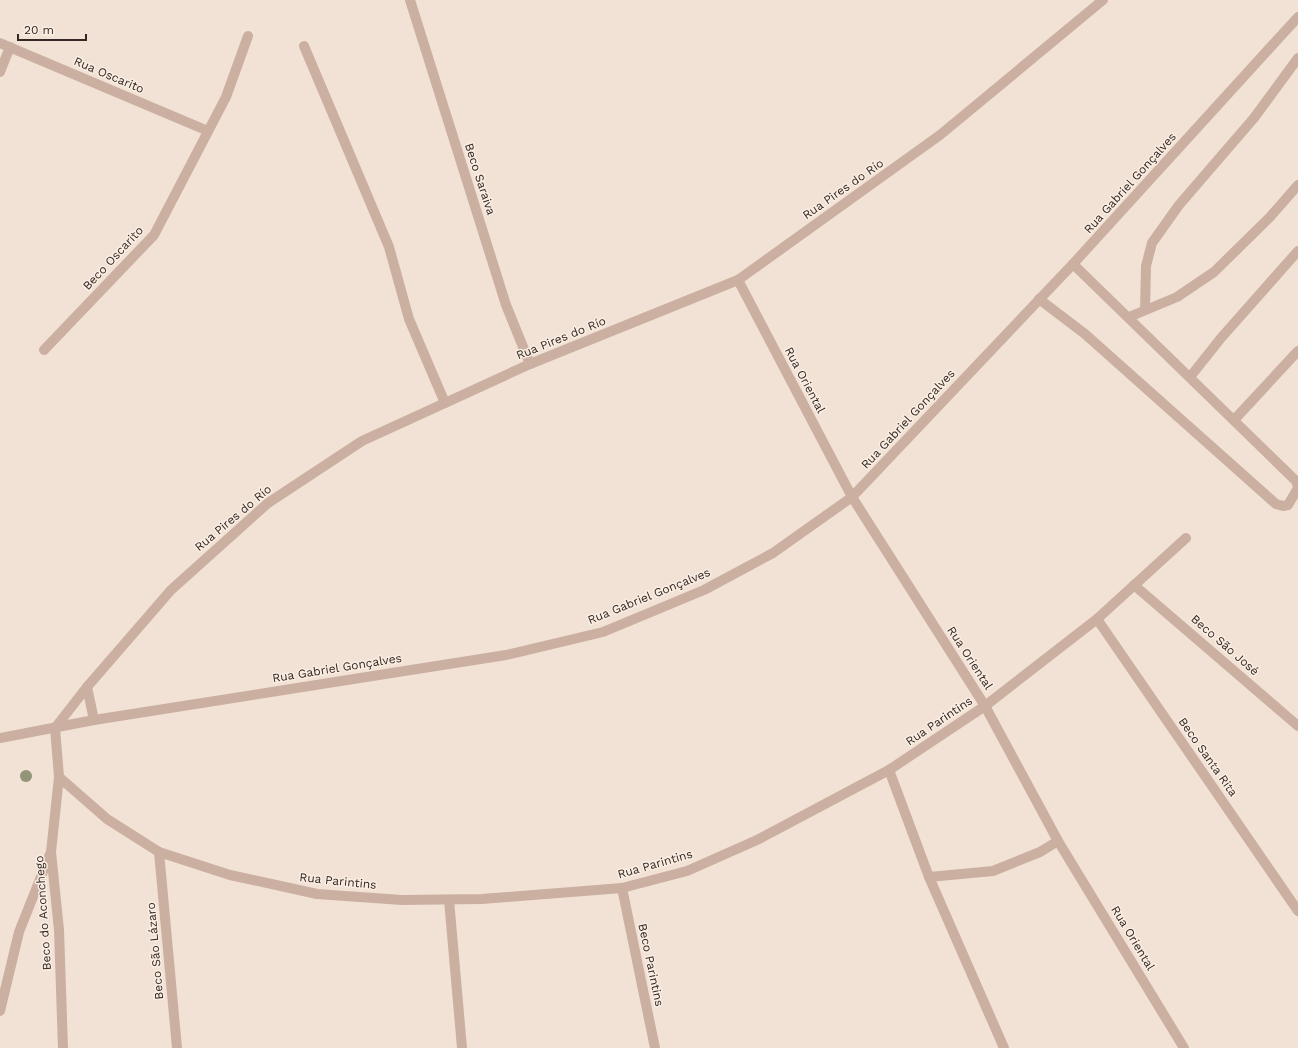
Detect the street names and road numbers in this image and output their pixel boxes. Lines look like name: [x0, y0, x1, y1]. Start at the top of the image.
street label: Rua Oscarito: [72, 54, 146, 96]
street label: Rua Gabriel Gonçalves: [1081, 130, 1179, 236]
street label: Beco Saraiva: [462, 141, 498, 217]
street label: Rua Pires do Río: [800, 156, 886, 222]
street label: Beco Oscarito: [80, 223, 146, 293]
street label: Rua Pires do Río: [514, 314, 608, 362]
street label: Rua Oriental: [782, 345, 828, 416]
street label: Rua Gabriel Gonçalves: [858, 366, 958, 472]
street label: Rua Pires do Río: [192, 482, 274, 554]
street label: Rua Gabriel Gonçalves: [586, 565, 712, 627]
street label: Beco São José: [1188, 612, 1262, 678]
street label: Rua Oriental: [944, 624, 996, 693]
street label: Rua Gabriel Gonçalves: [271, 651, 403, 685]
street label: Rua Parintins: [903, 694, 975, 748]
street label: Beco Santa Rita: [1176, 715, 1241, 799]
street label: Rua Parintins: [616, 847, 694, 881]
street label: Beco do Aconchego: [32, 855, 54, 971]
street label: Rua Parintins: [299, 870, 377, 892]
street label: Beco São Lázaro: [144, 902, 166, 1000]
street label: Rua Oriental: [1108, 903, 1158, 973]
street label: Beco Parintins: [635, 922, 667, 1008]

